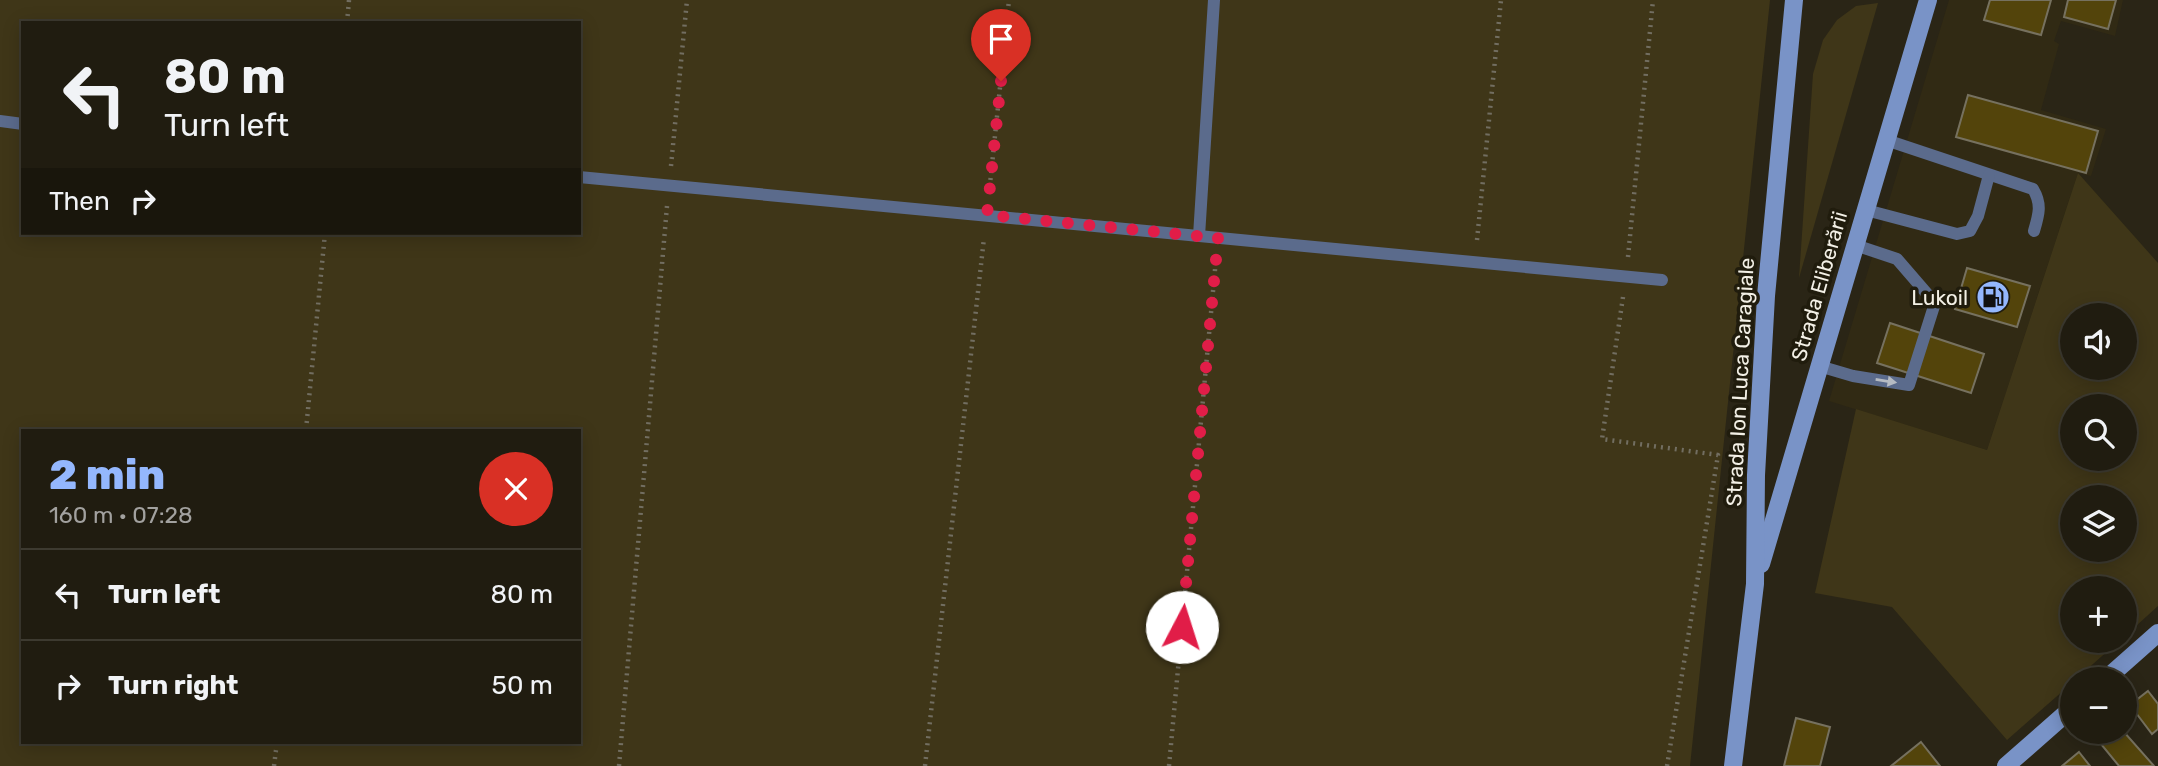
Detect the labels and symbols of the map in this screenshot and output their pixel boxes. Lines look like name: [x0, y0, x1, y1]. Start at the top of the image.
pin: [971, 9, 1031, 81]
street label: Strada Eliberării: [1786, 208, 1852, 364]
street label: Strada Ion Luca Caragiale: [1721, 257, 1759, 507]
fuel station icon: Lukoil: [1974, 278, 2012, 316]
place label: Lukoil: [1911, 285, 1968, 310]
one-way arrow: [1875, 376, 1897, 387]
position arrow: [1145, 590, 1219, 664]

